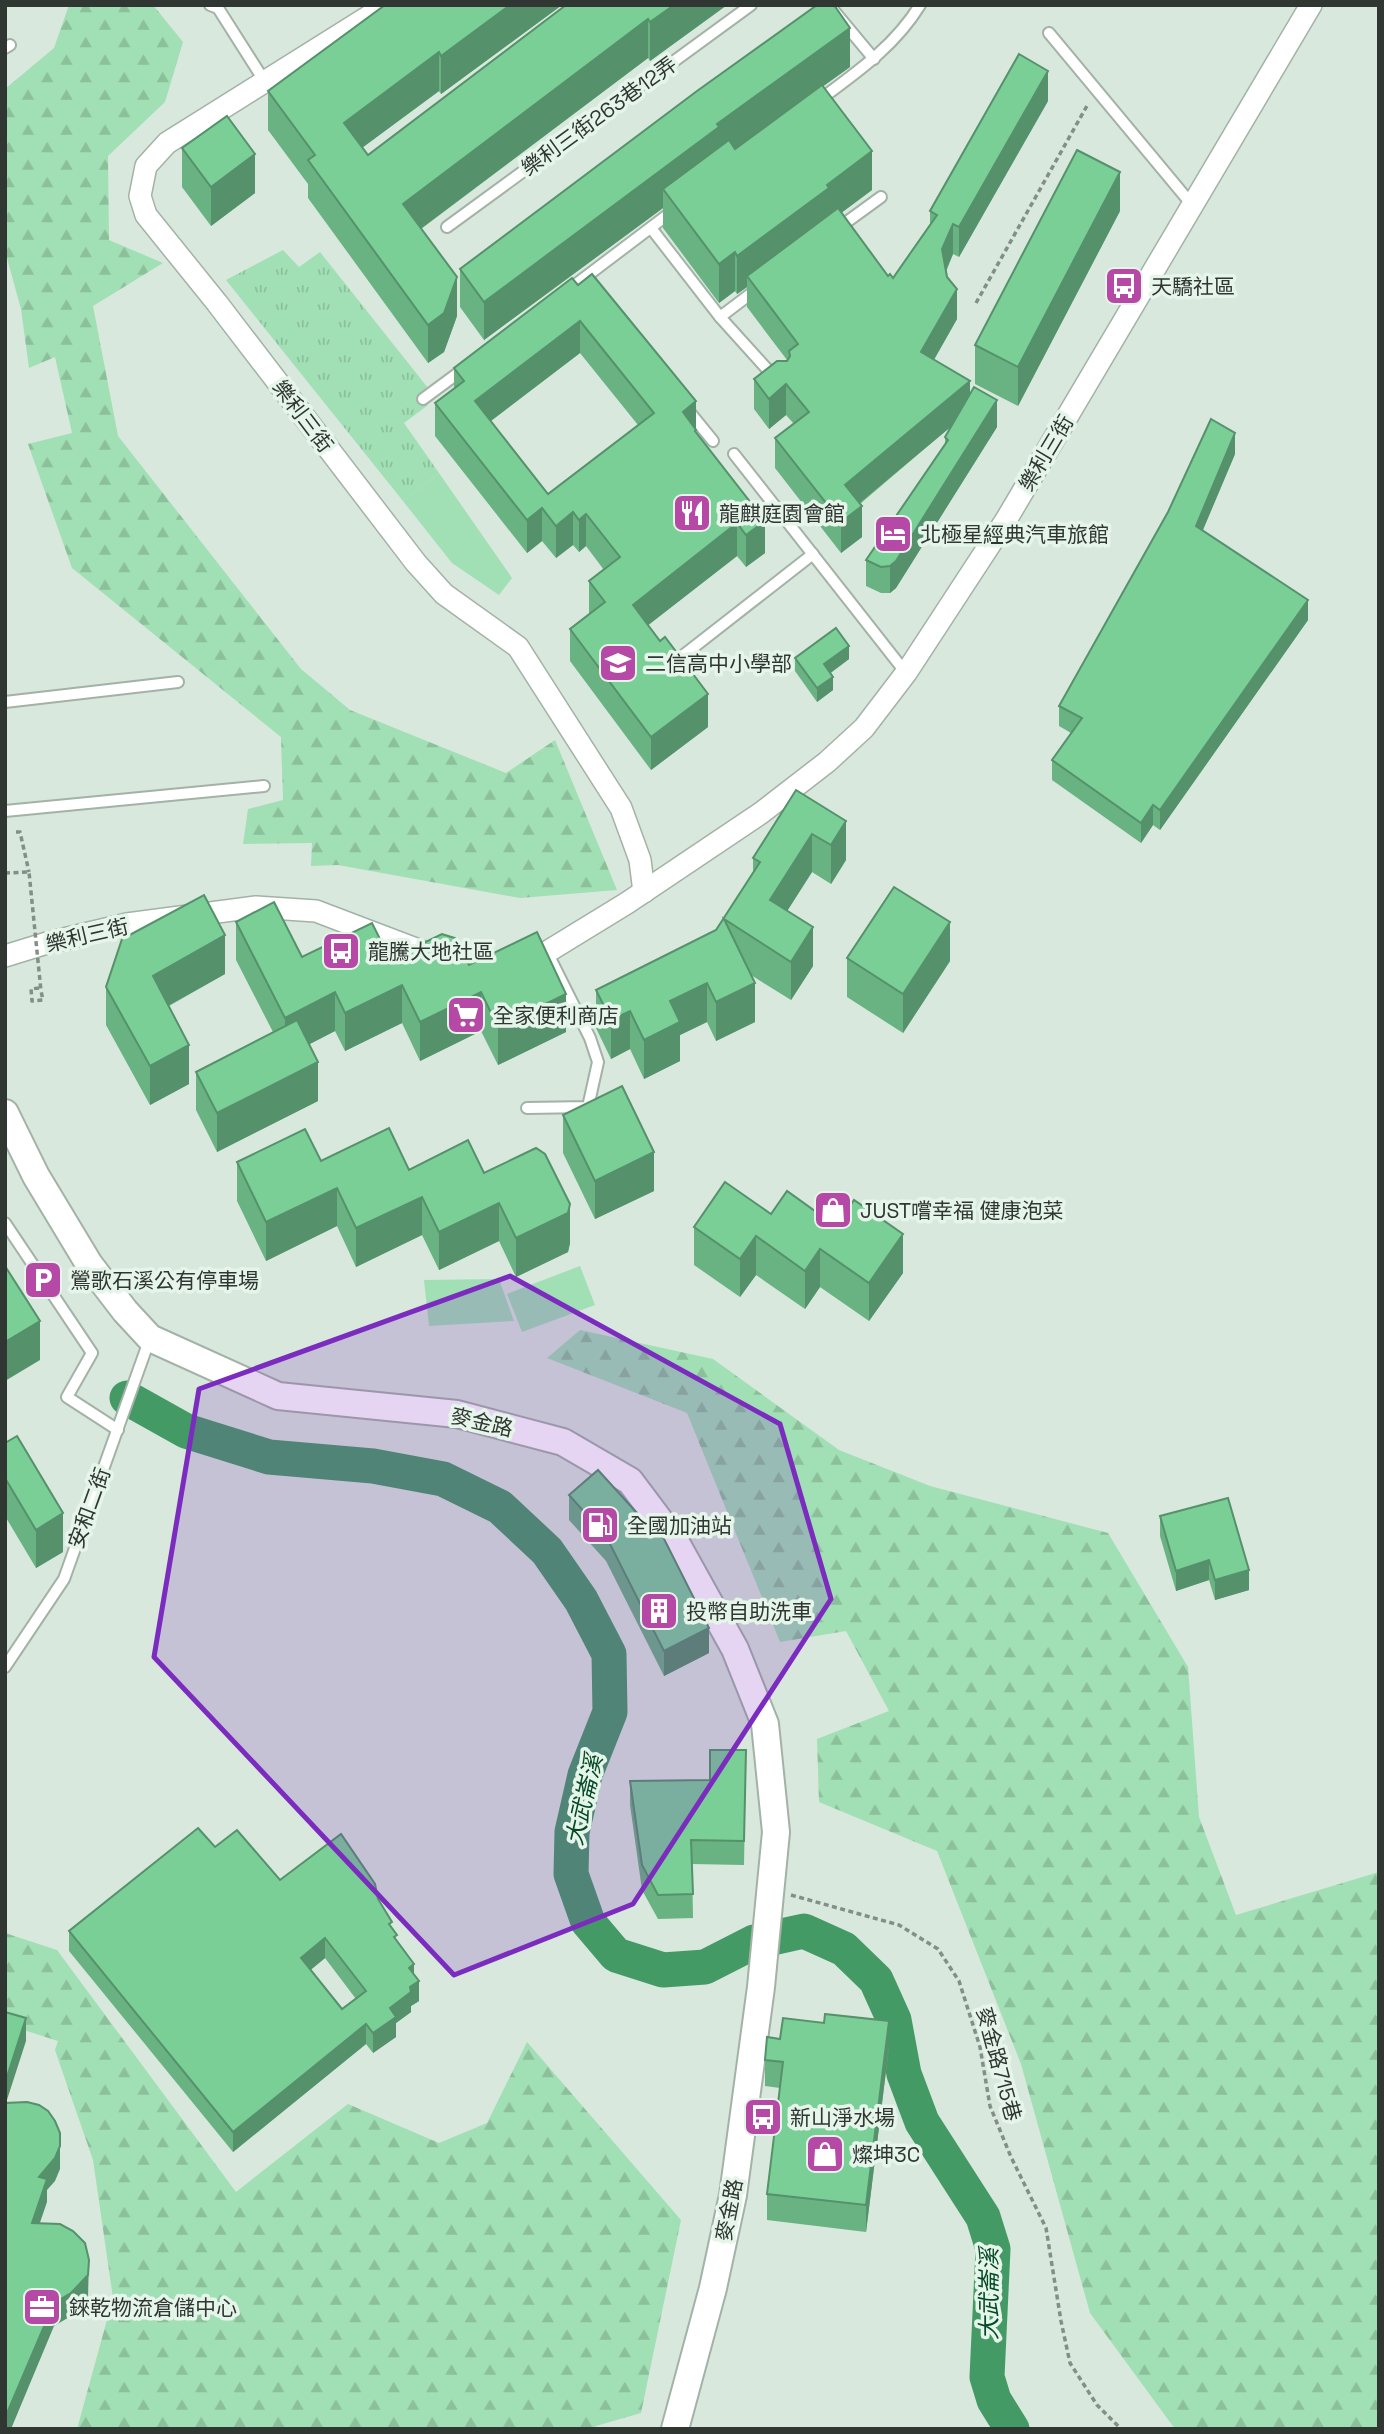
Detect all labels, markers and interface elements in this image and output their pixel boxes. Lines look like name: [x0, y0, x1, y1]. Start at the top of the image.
street label: 樂利三街263巷12弄: [516, 51, 682, 181]
bus stop icon: 天驕社區: [1103, 265, 1145, 307]
place label: 天驕社區: [1151, 273, 1235, 300]
street label: 樂利三街: [267, 374, 339, 458]
street label: 樂利三街: [1013, 410, 1079, 496]
restaurant icon: 龍麒庭園會館: [671, 492, 713, 534]
place label: 龍麒庭園會館: [719, 500, 845, 527]
hotel icon: 北極星經典汽車旅館: [872, 513, 914, 555]
place label: 北極星經典汽車旅館: [920, 521, 1109, 548]
school or university icon: 二信高中小學部: [597, 642, 639, 684]
place label: 二信高中小學部: [645, 650, 792, 677]
street label: 樂利三街: [43, 912, 131, 958]
bus stop icon: 龍騰大地社區: [320, 930, 362, 972]
place label: 龍騰大地社區: [368, 938, 494, 965]
supermarket icon: 全家便利商店: [445, 994, 487, 1036]
place label: 全家便利商店: [493, 1002, 619, 1029]
shop icon: JUST嚐幸福 健康泡菜: [812, 1189, 854, 1231]
place label: JUST嚐幸福 健康泡菜: [860, 1197, 1063, 1224]
parking icon: 鶯歌石溪公有停車場: [22, 1259, 64, 1301]
place label: 鶯歌石溪公有停車場: [70, 1267, 259, 1294]
street label: 麥金路: [448, 1402, 516, 1442]
street label: 安和二街: [62, 1464, 116, 1552]
fuel station icon: 全國加油站: [579, 1504, 621, 1546]
place label: 全國加油站: [627, 1512, 732, 1539]
building icon: 投幣自助洗車: [638, 1590, 680, 1632]
place label: 投幣自助洗車: [686, 1598, 812, 1625]
water label: 大武崙溪: [559, 1749, 610, 1848]
street label: 麥金路715巷: [971, 2004, 1027, 2124]
bus stop icon: 新山淨水場: [742, 2096, 784, 2138]
place label: 新山淨水場: [790, 2104, 895, 2131]
shop icon: 燦坤3C: [804, 2133, 846, 2175]
place label: 燦坤3C: [852, 2141, 920, 2168]
street label: 麥金路: [710, 2177, 748, 2243]
water label: 大武崙溪: [974, 2245, 1004, 2340]
office icon: 錸乾物流倉儲中心: [21, 2286, 63, 2328]
place label: 錸乾物流倉儲中心: [69, 2294, 237, 2321]

